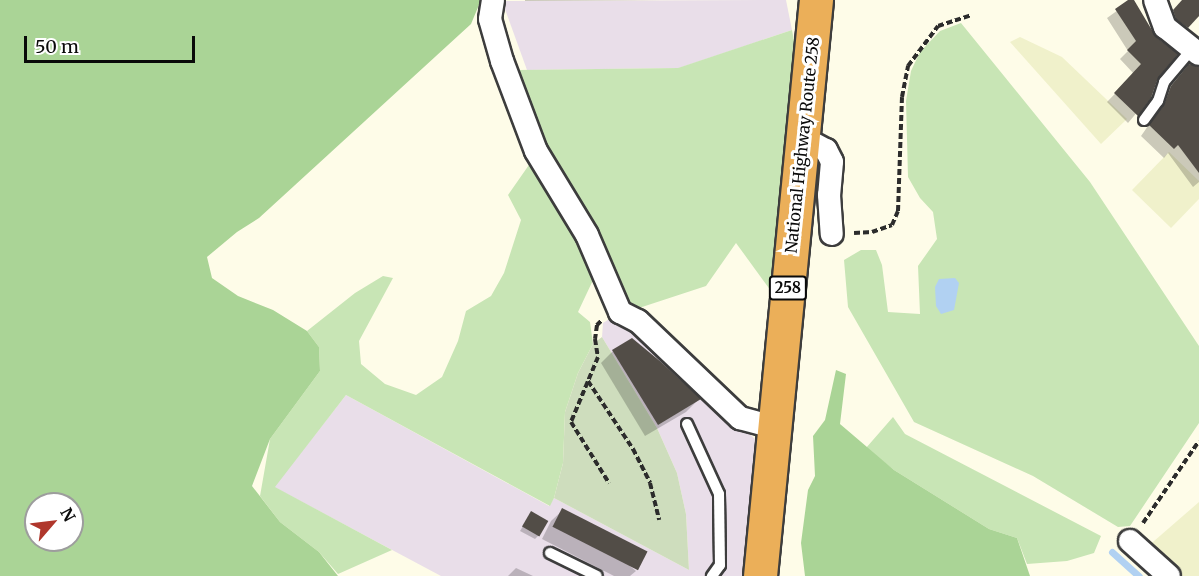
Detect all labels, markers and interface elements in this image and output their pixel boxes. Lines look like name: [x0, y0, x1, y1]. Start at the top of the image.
scale bar: [27, 24, 198, 62]
text: 50 m: [35, 35, 79, 58]
street label: National Highway Route 258: [781, 36, 823, 254]
road number: 258: [768, 276, 808, 300]
north arrow: [24, 492, 84, 552]
text: N: [56, 504, 80, 525]

